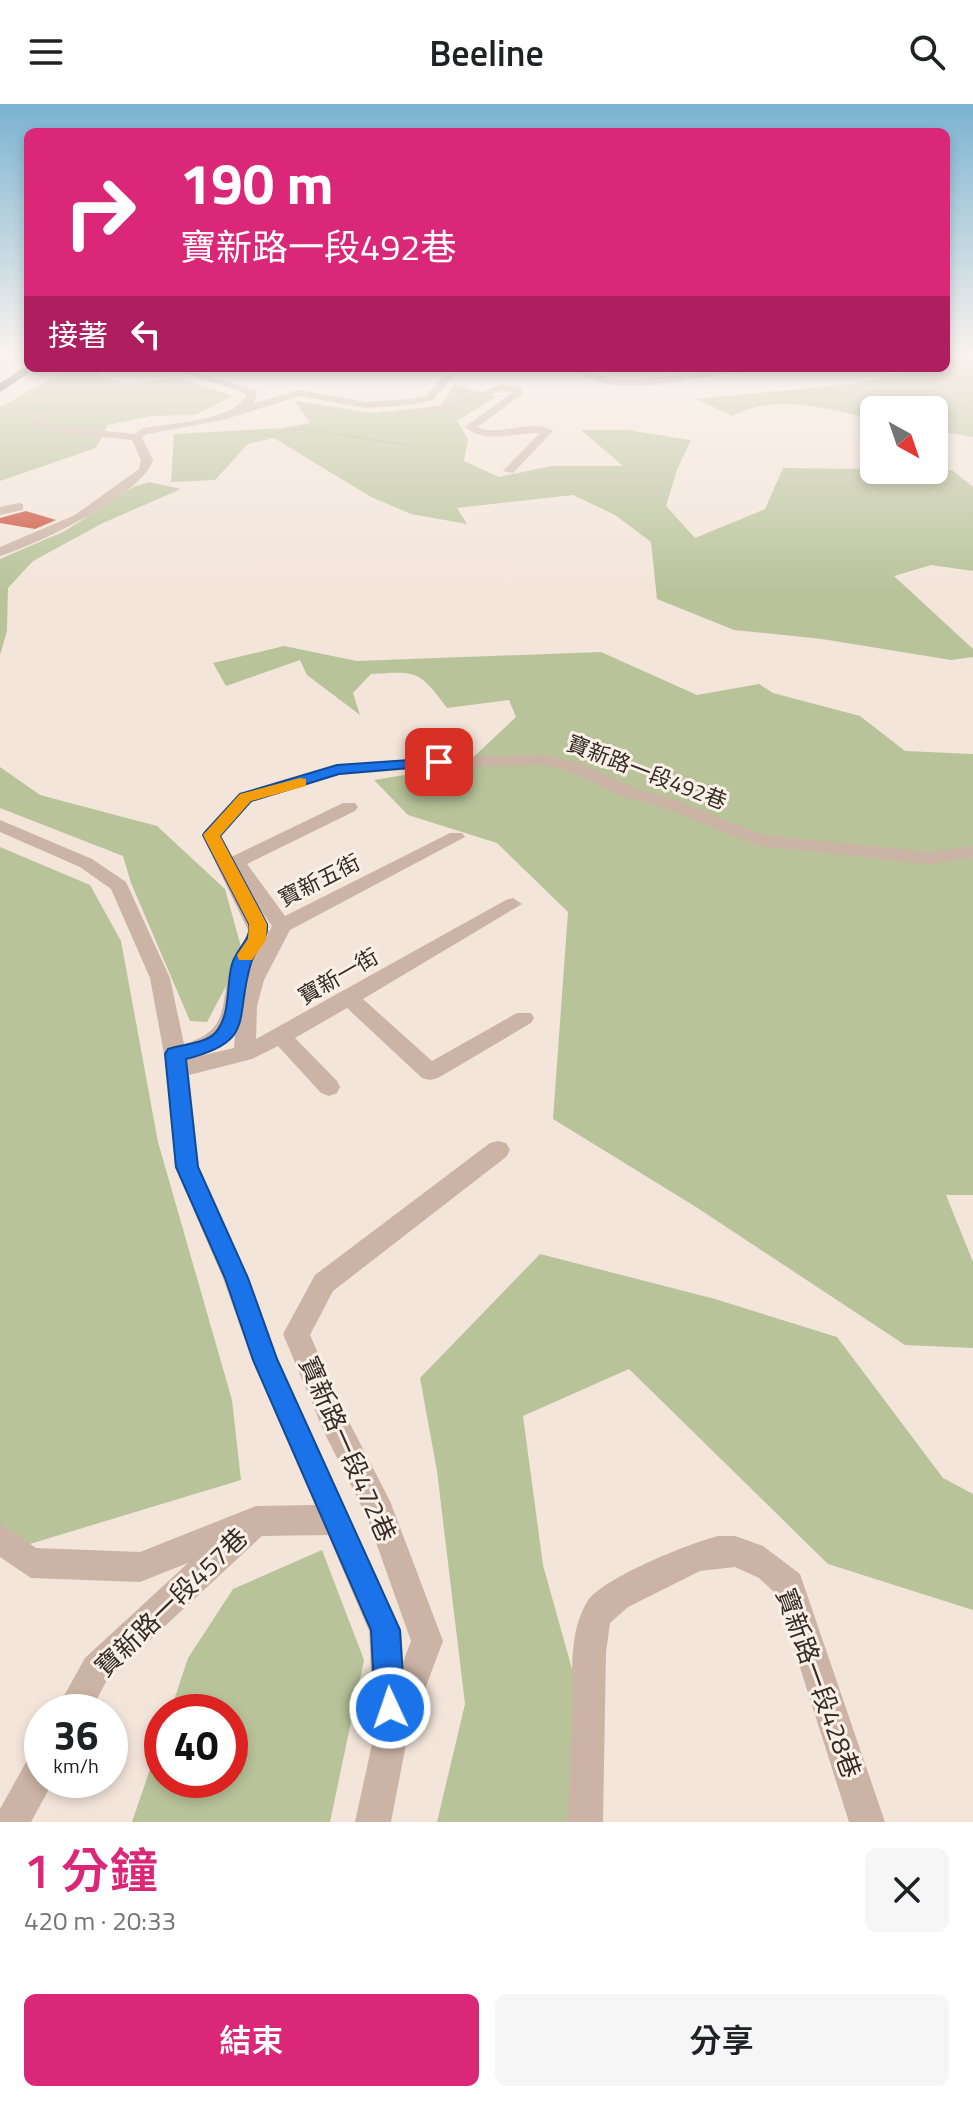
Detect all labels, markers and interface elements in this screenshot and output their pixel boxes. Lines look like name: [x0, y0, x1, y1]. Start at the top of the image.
text: Beeline: [429, 25, 544, 80]
icon: menu: [24, 30, 68, 74]
icon: search: [905, 30, 949, 74]
text: 190 m: [180, 141, 333, 226]
icon: right: [48, 160, 152, 264]
text: 寶新路一段492巷: [180, 219, 456, 274]
text: 接著: [48, 312, 108, 358]
icon: left: [124, 312, 168, 356]
north arrow: [860, 396, 948, 484]
map controls: [860, 396, 948, 484]
street label: 寶新路一段492巷: [562, 726, 732, 818]
pin: [405, 728, 473, 796]
icon: arrive: [417, 740, 461, 784]
street label: 寶新五街: [272, 845, 366, 915]
street label: 寶新一街: [291, 939, 385, 1013]
street label: 寶新路一段472巷: [290, 1350, 406, 1548]
street label: 寶新路一段457巷: [86, 1519, 256, 1685]
street label: 寶新路一段428巷: [767, 1583, 871, 1783]
position arrow: [348, 1666, 432, 1750]
speed limit sign: 40: [144, 1694, 248, 1798]
text: 36: [54, 1705, 98, 1766]
text: km/h: [53, 1750, 99, 1781]
text: 1 分鐘: [24, 1834, 157, 1907]
button: close: [865, 1848, 949, 1932]
text: 420 m · 20:33: [24, 1901, 176, 1940]
button: 結束: [24, 1994, 479, 2086]
button: 分享: [495, 1994, 949, 2086]

